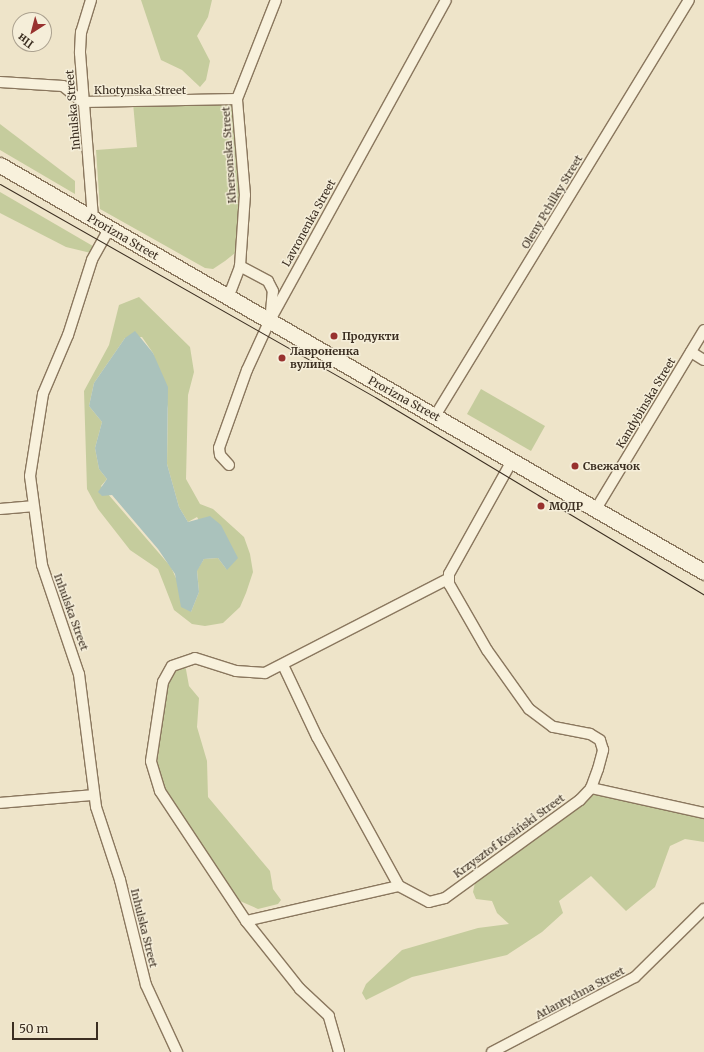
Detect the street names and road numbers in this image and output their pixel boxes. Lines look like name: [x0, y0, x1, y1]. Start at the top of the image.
street label: Inhulska Street: [63, 69, 83, 151]
street label: Khotynska Street: [94, 83, 186, 97]
street label: Khersonska Street: [219, 106, 239, 204]
street label: Oleny Pchilky Street: [519, 153, 585, 251]
street label: Lavronenka Street: [280, 177, 338, 269]
street label: Prorizna Street: [85, 211, 161, 263]
street label: Kandybinska Street: [614, 355, 678, 451]
street label: Prorizna Street: [366, 374, 442, 424]
street label: Inhulska Street: [51, 572, 91, 652]
street label: Krzysztof Kosiński Street: [451, 791, 567, 881]
street label: Inhulska Street: [128, 887, 160, 969]
street label: Atlantychna Street: [533, 964, 627, 1022]

